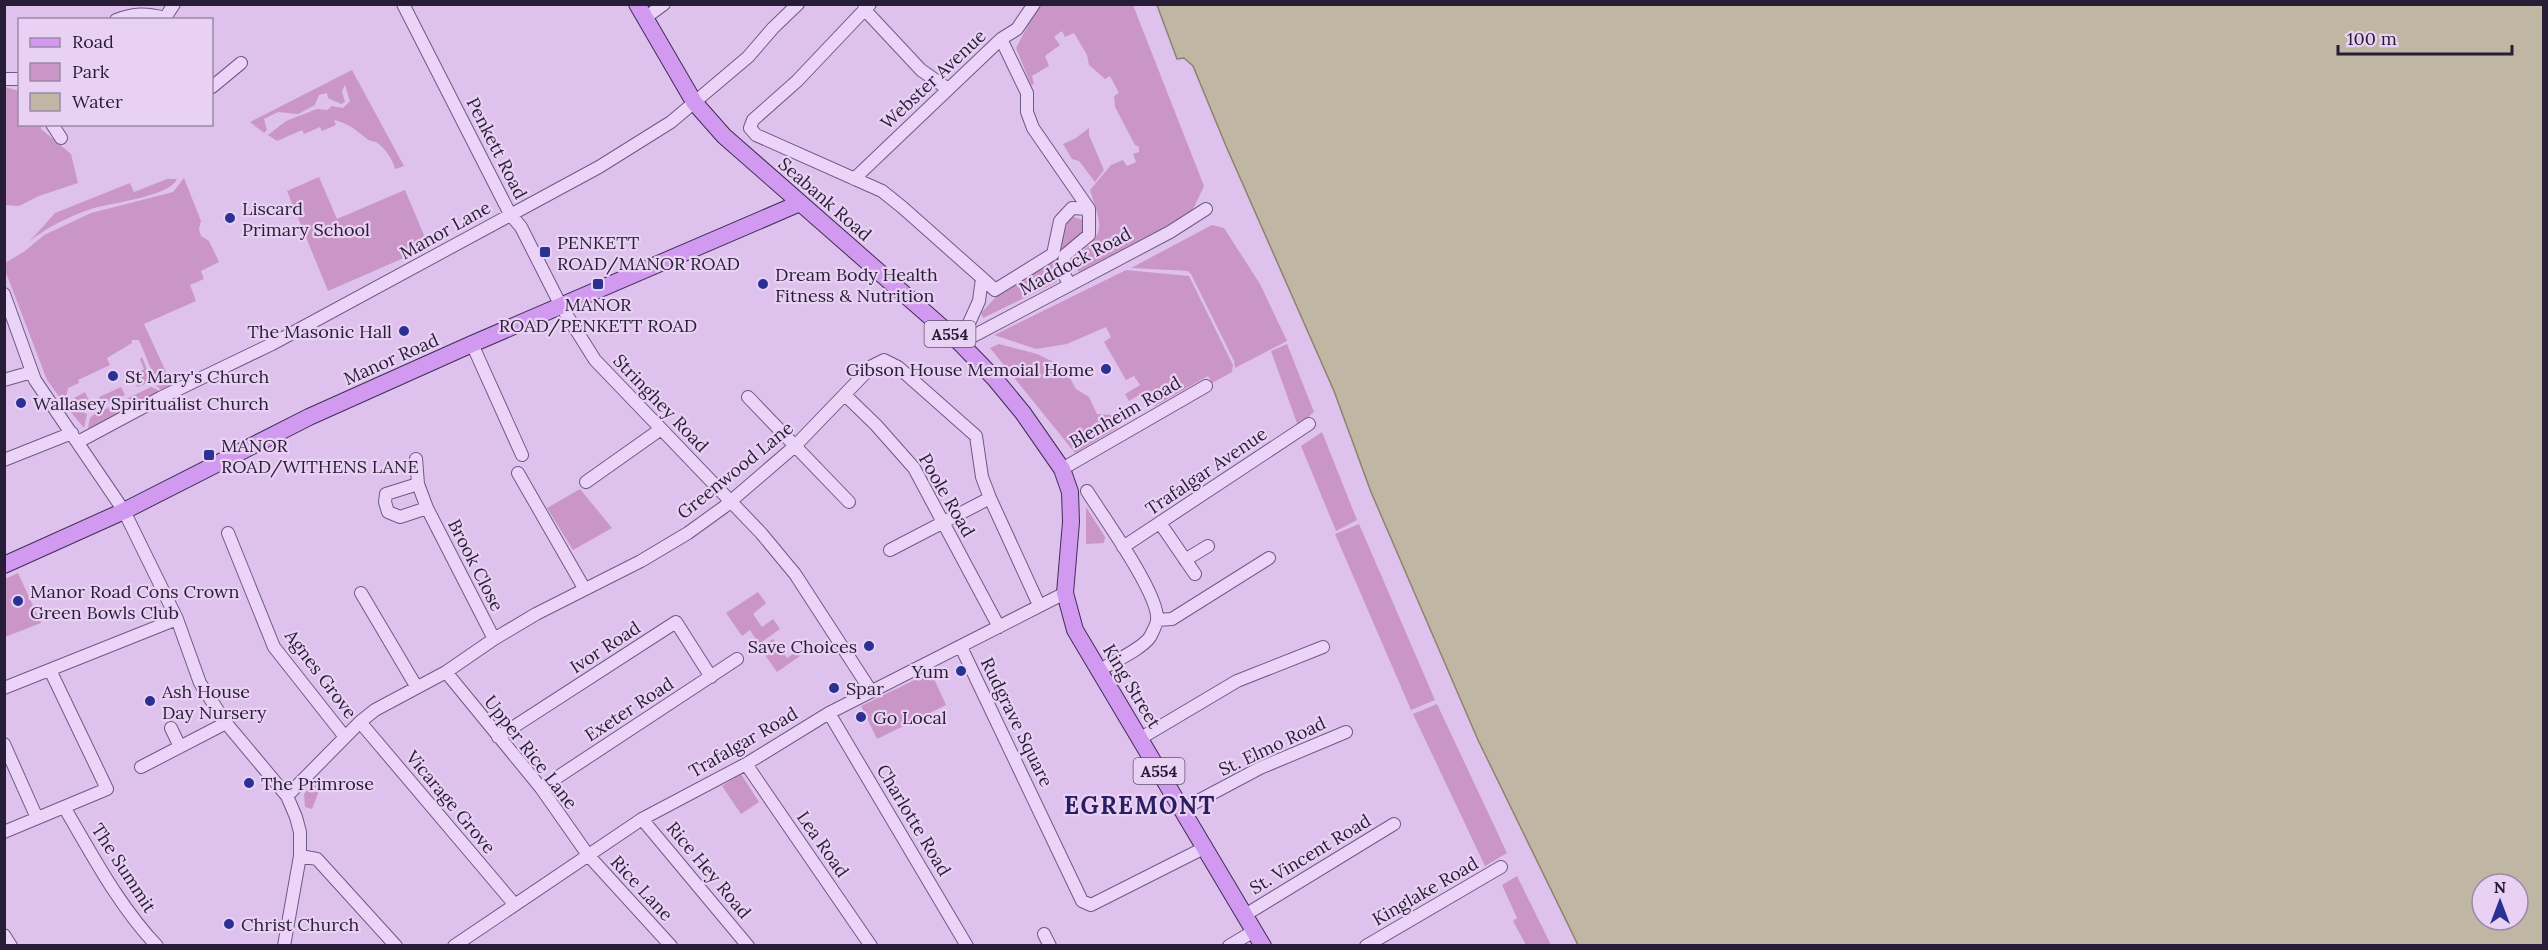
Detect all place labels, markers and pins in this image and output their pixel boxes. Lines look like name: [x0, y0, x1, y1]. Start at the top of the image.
place label: Liscard Primary School: [242, 197, 370, 241]
marker: Liscard Primary School: [223, 211, 237, 225]
place label: PENKETT ROAD/MANOR ROAD: [557, 231, 740, 275]
marker: PENKETT ROAD/MANOR ROAD: [538, 245, 552, 259]
place label: Dream Body Health Fitness & Nutrition: [775, 263, 938, 307]
marker: MANOR ROAD/PENKETT ROAD: [591, 277, 605, 291]
marker: Dream Body Health Fitness & Nutrition: [756, 277, 770, 291]
place label: MANOR ROAD/PENKETT ROAD: [499, 293, 697, 337]
place label: The Masonic Hall: [247, 320, 392, 343]
marker: The Masonic Hall: [397, 324, 411, 338]
place label: Gibson House Memoial Home: [846, 358, 1094, 381]
marker: Gibson House Memoial Home: [1099, 362, 1113, 376]
place label: St Mary's Church: [125, 365, 269, 388]
marker: St Mary's Church: [106, 369, 120, 383]
place label: Wallasey Spiritualist Church: [33, 392, 269, 415]
marker: Wallasey Spiritualist Church: [14, 396, 28, 410]
place label: MANOR ROAD/WITHENS LANE: [221, 434, 419, 478]
marker: MANOR ROAD/WITHENS LANE: [202, 448, 216, 462]
place label: Manor Road Cons Crown Green Bowls Club: [30, 580, 239, 624]
marker: Manor Road Cons Crown Green Bowls Club: [11, 594, 25, 608]
place label: Save Choices: [748, 635, 857, 658]
marker: Save Choices: [862, 639, 876, 653]
place label: Yum: [911, 660, 949, 683]
marker: Yum: [954, 664, 968, 678]
place label: Spar: [846, 677, 884, 700]
place label: Ash House Day Nursery: [161, 680, 267, 724]
marker: Spar: [827, 681, 841, 695]
marker: Ash House Day Nursery: [143, 694, 157, 708]
place label: Go Local: [873, 706, 947, 729]
marker: Go Local: [854, 710, 868, 724]
place label: The Primrose: [261, 772, 374, 795]
marker: The Primrose: [242, 776, 256, 790]
place label: Christ Church: [241, 913, 360, 936]
marker: Christ Church: [222, 917, 236, 931]

